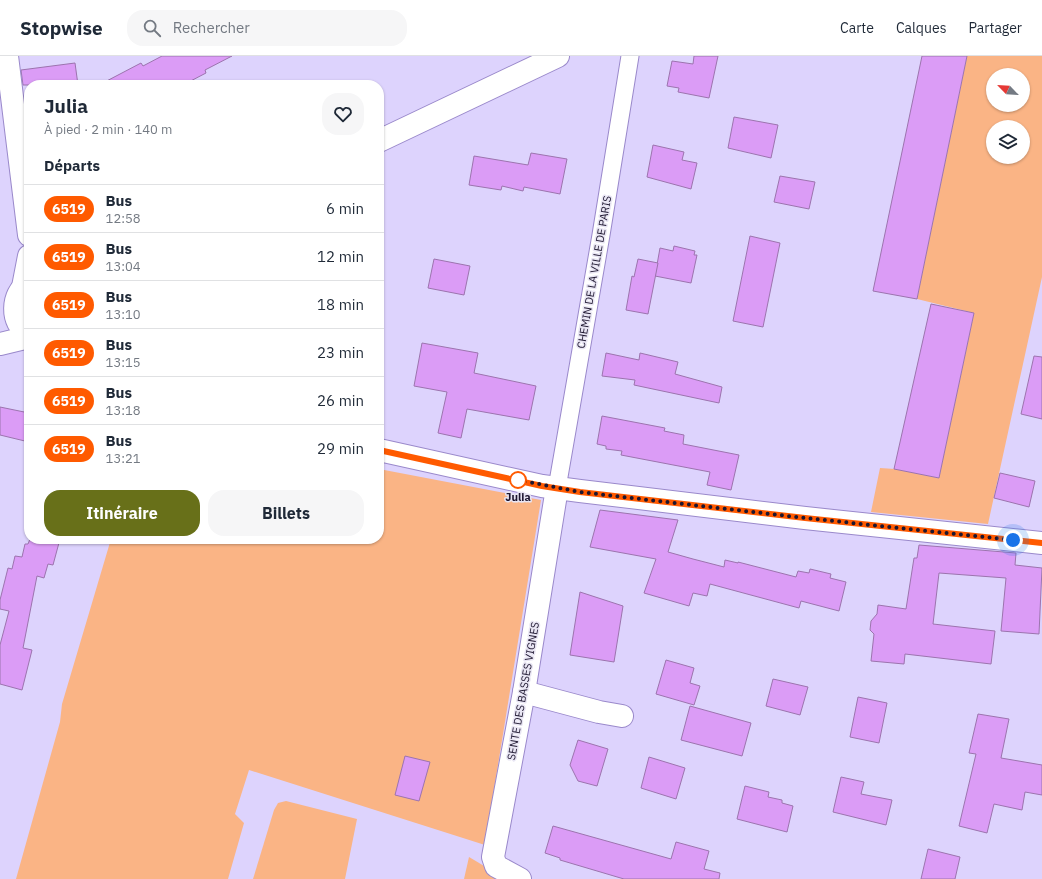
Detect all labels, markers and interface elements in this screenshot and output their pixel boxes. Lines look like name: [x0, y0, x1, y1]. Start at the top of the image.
search box: [127, 10, 407, 46]
text: Stopwise: [20, 16, 103, 40]
icon: search: [141, 17, 163, 39]
text: Rechercher: [173, 18, 250, 37]
text: Carte: [840, 19, 874, 37]
text: Calques: [896, 19, 946, 37]
text: Partager: [968, 19, 1022, 37]
north arrow: [986, 68, 1030, 112]
map controls: [986, 68, 1030, 164]
button: heart: [322, 93, 364, 135]
text: Julia: [44, 94, 88, 118]
button: layers: [986, 120, 1030, 164]
text: À pied · 2 min · 140 m: [44, 121, 172, 138]
text: Départs: [44, 156, 100, 175]
text: Bus: [106, 191, 132, 210]
street label: CHEMIN DE LA VILLE DE PARIS: [574, 194, 614, 350]
text: 6 min: [326, 199, 364, 218]
text: 6519: [52, 200, 86, 218]
text: 12:58: [106, 210, 141, 227]
text: Bus: [106, 239, 132, 258]
text: 12 min: [317, 247, 364, 266]
text: 6519: [52, 248, 86, 266]
text: 13:04: [106, 258, 141, 275]
text: Bus: [106, 287, 132, 306]
text: 18 min: [317, 295, 364, 314]
text: 6519: [52, 296, 86, 314]
text: 13:10: [106, 306, 141, 323]
text: Bus: [106, 335, 132, 354]
text: 23 min: [317, 343, 364, 362]
text: 6519: [52, 344, 86, 362]
text: 13:15: [106, 354, 141, 371]
text: Bus: [106, 383, 132, 402]
text: 26 min: [317, 391, 364, 410]
text: 6519: [52, 392, 86, 410]
text: 13:18: [106, 402, 141, 419]
text: Bus: [106, 431, 132, 450]
text: 29 min: [317, 439, 364, 458]
text: 6519: [52, 440, 86, 458]
text: 13:21: [106, 450, 141, 467]
marker: Julia: [509, 471, 527, 489]
button: Itinéraire: [44, 490, 200, 536]
button: Billets: [208, 490, 364, 536]
place label: Julia: [505, 490, 531, 504]
your location: [1003, 530, 1023, 550]
street label: SENTE DES BASSES VIGNES: [504, 621, 542, 761]

